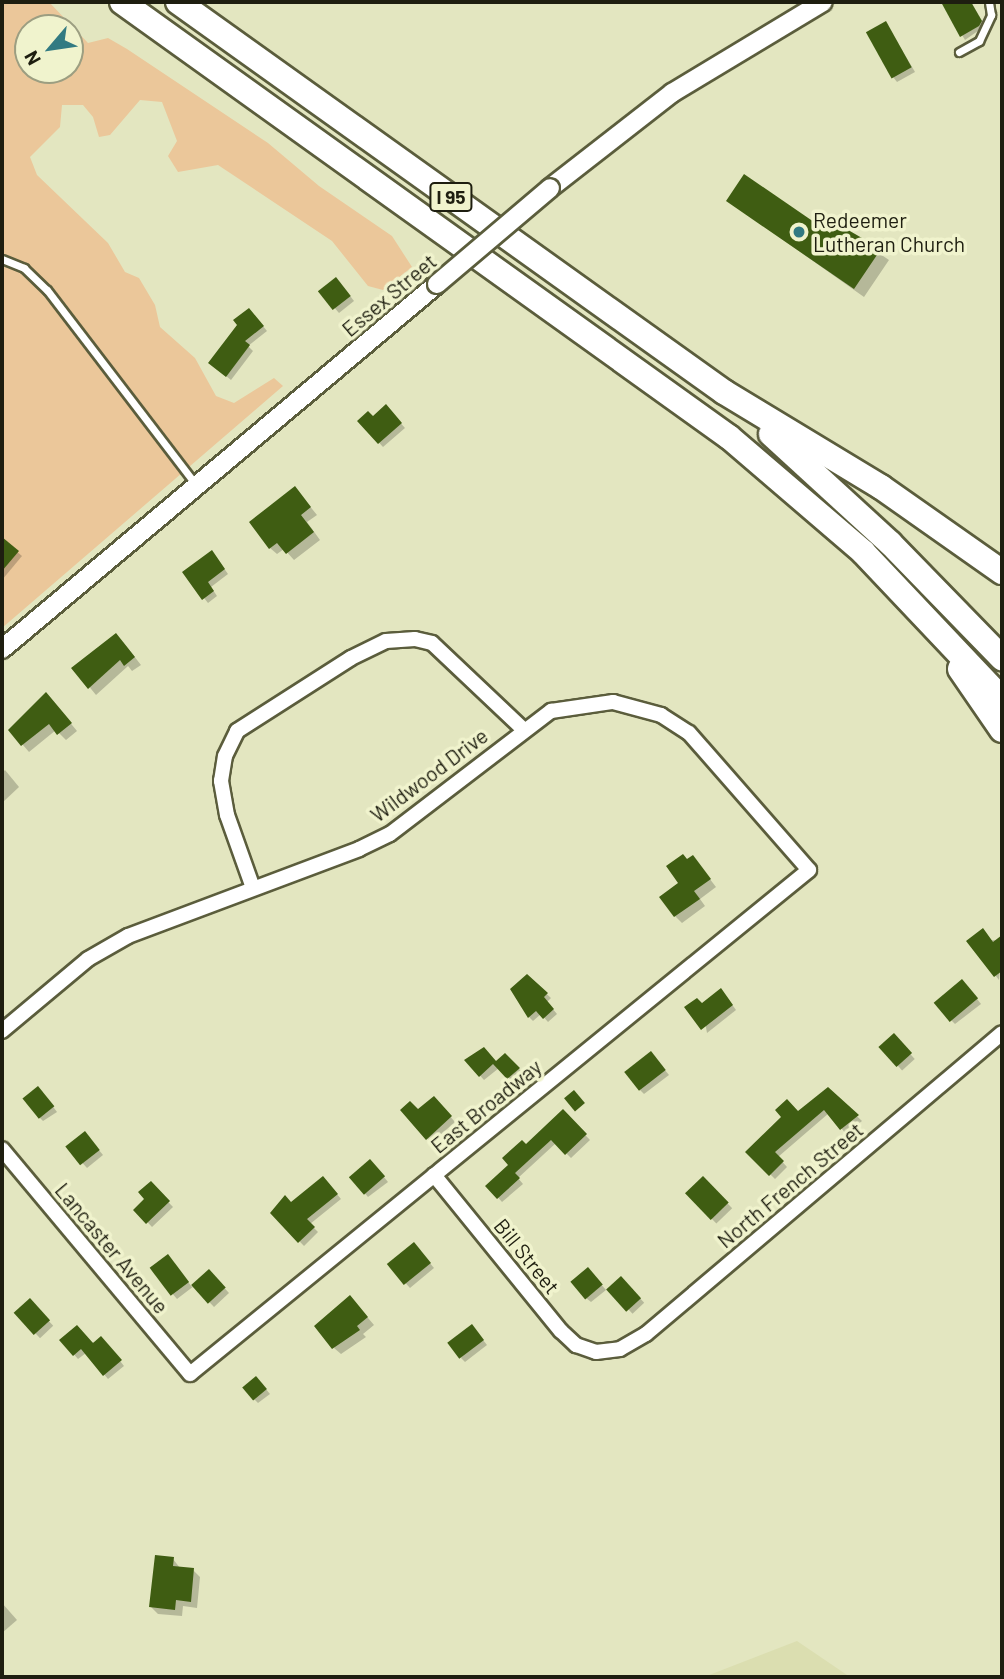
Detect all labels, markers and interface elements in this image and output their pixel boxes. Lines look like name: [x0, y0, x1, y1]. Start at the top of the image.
north arrow: [14, 14, 84, 84]
text: N: [19, 47, 45, 70]
road number: I 95: [428, 182, 474, 212]
place label: Redeemer Lutheran Church: [813, 207, 965, 257]
marker: Redeemer Lutheran Church: [791, 224, 807, 240]
street label: Essex Street: [337, 248, 441, 342]
street label: Wildwood Drive: [365, 723, 493, 827]
street label: East Broadway: [426, 1054, 546, 1158]
street label: North French Street: [712, 1117, 868, 1253]
street label: Lancaster Avenue: [50, 1178, 174, 1318]
street label: Bill Street: [489, 1213, 565, 1299]

